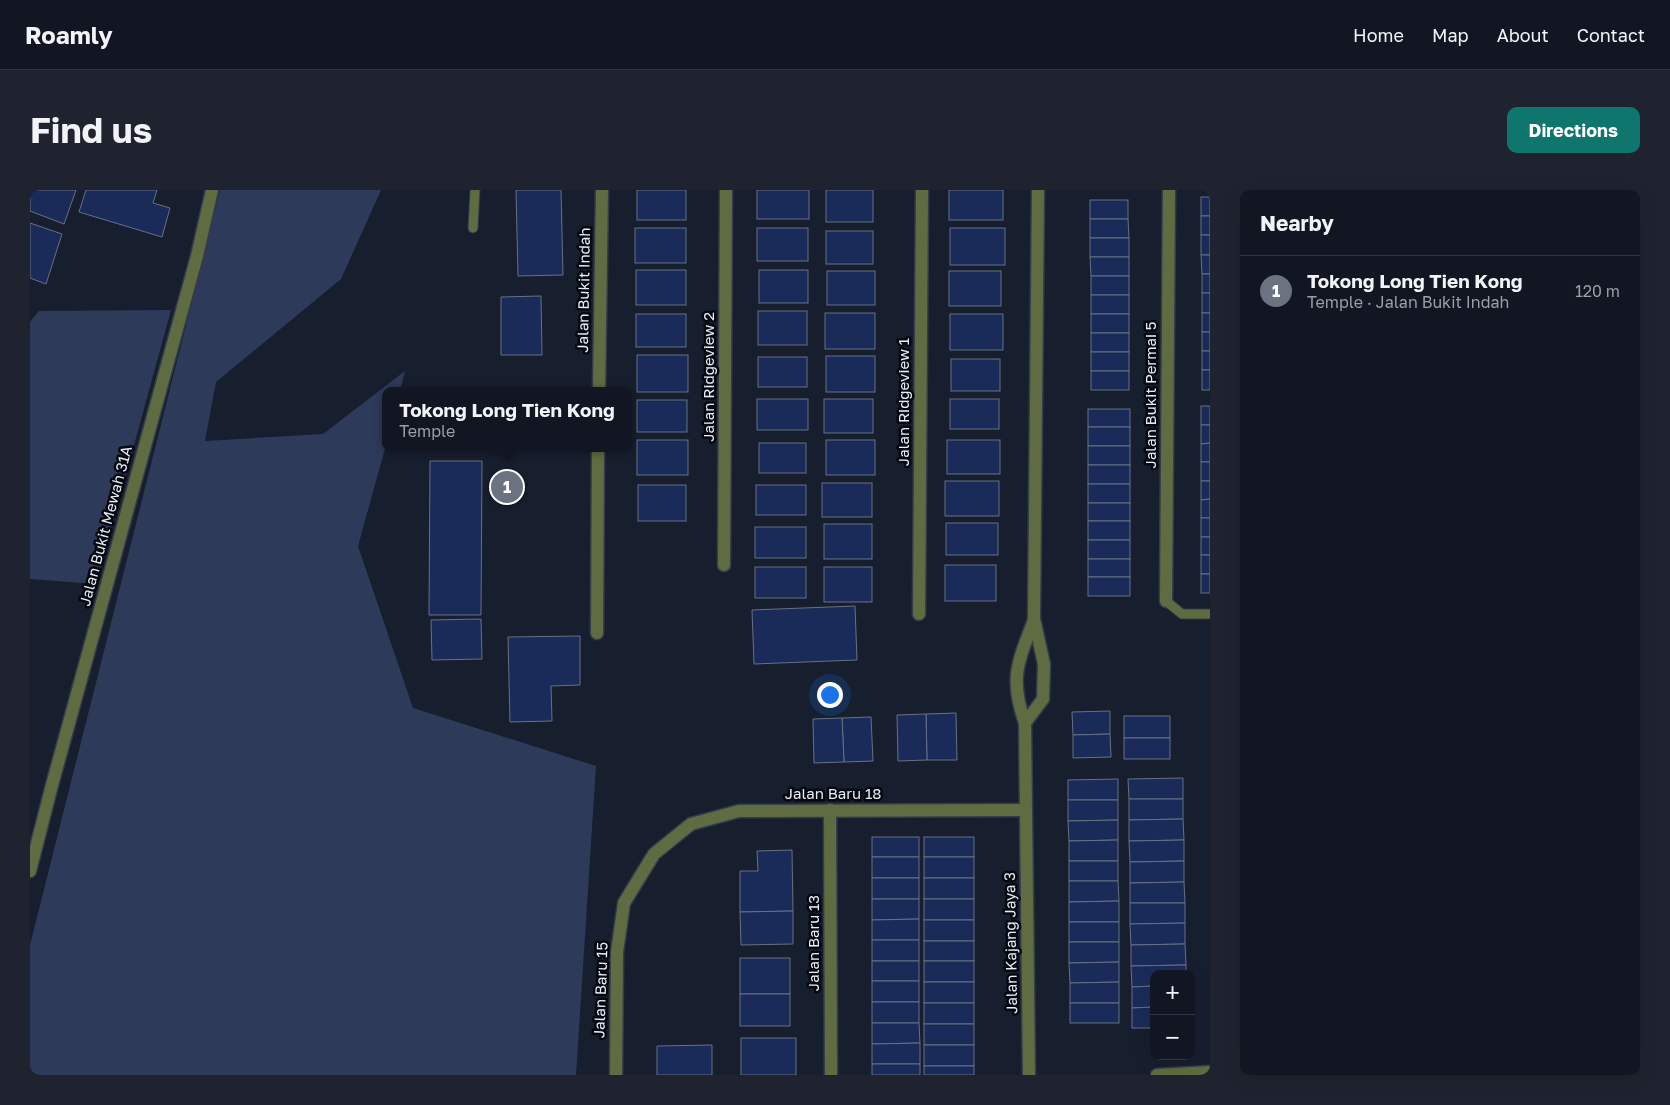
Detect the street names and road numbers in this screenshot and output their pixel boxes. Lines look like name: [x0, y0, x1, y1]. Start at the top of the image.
street label: Jalan Bukit Indah: [573, 227, 593, 353]
street label: Jalan Ridgeview 2: [699, 312, 717, 442]
street label: Jalan Bukit Permai 5: [1141, 322, 1159, 468]
street label: Jalan Ridgeview 1: [894, 338, 912, 466]
street label: Jalan Bukit Mewah 31A: [75, 444, 135, 608]
street label: Jalan Baru 18: [785, 784, 881, 802]
street label: Jalan Kajang Jaya 3: [1000, 872, 1020, 1014]
street label: Jalan Baru 13: [804, 895, 822, 991]
street label: Jalan Baru 15: [589, 942, 611, 1038]

